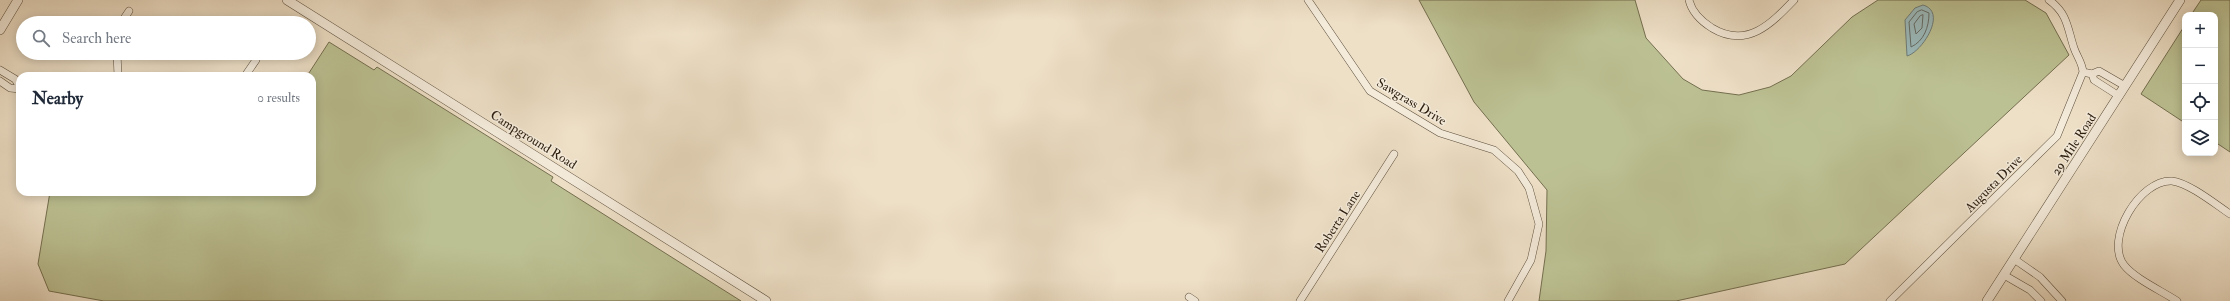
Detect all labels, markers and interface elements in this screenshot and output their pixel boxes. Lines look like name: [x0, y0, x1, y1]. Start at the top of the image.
map controls: [2182, 12, 2218, 156]
button: +: [2182, 12, 2218, 48]
search box: [16, 16, 316, 60]
icon: search: [30, 27, 52, 49]
text: Search here: [62, 29, 131, 48]
button: −: [2182, 48, 2218, 84]
street label: Sawgrass Drive: [1374, 75, 1450, 129]
button: locate: [2182, 84, 2218, 120]
text: Nearby: [32, 88, 83, 109]
text: 0 results: [257, 90, 300, 106]
street label: Campground Road: [487, 107, 580, 174]
street label: 29 Mile Road: [2048, 110, 2100, 179]
button: layers: [2182, 120, 2218, 156]
street label: Augusta Drive: [1961, 151, 2026, 216]
street label: Roberta Lane: [1312, 187, 1364, 256]

